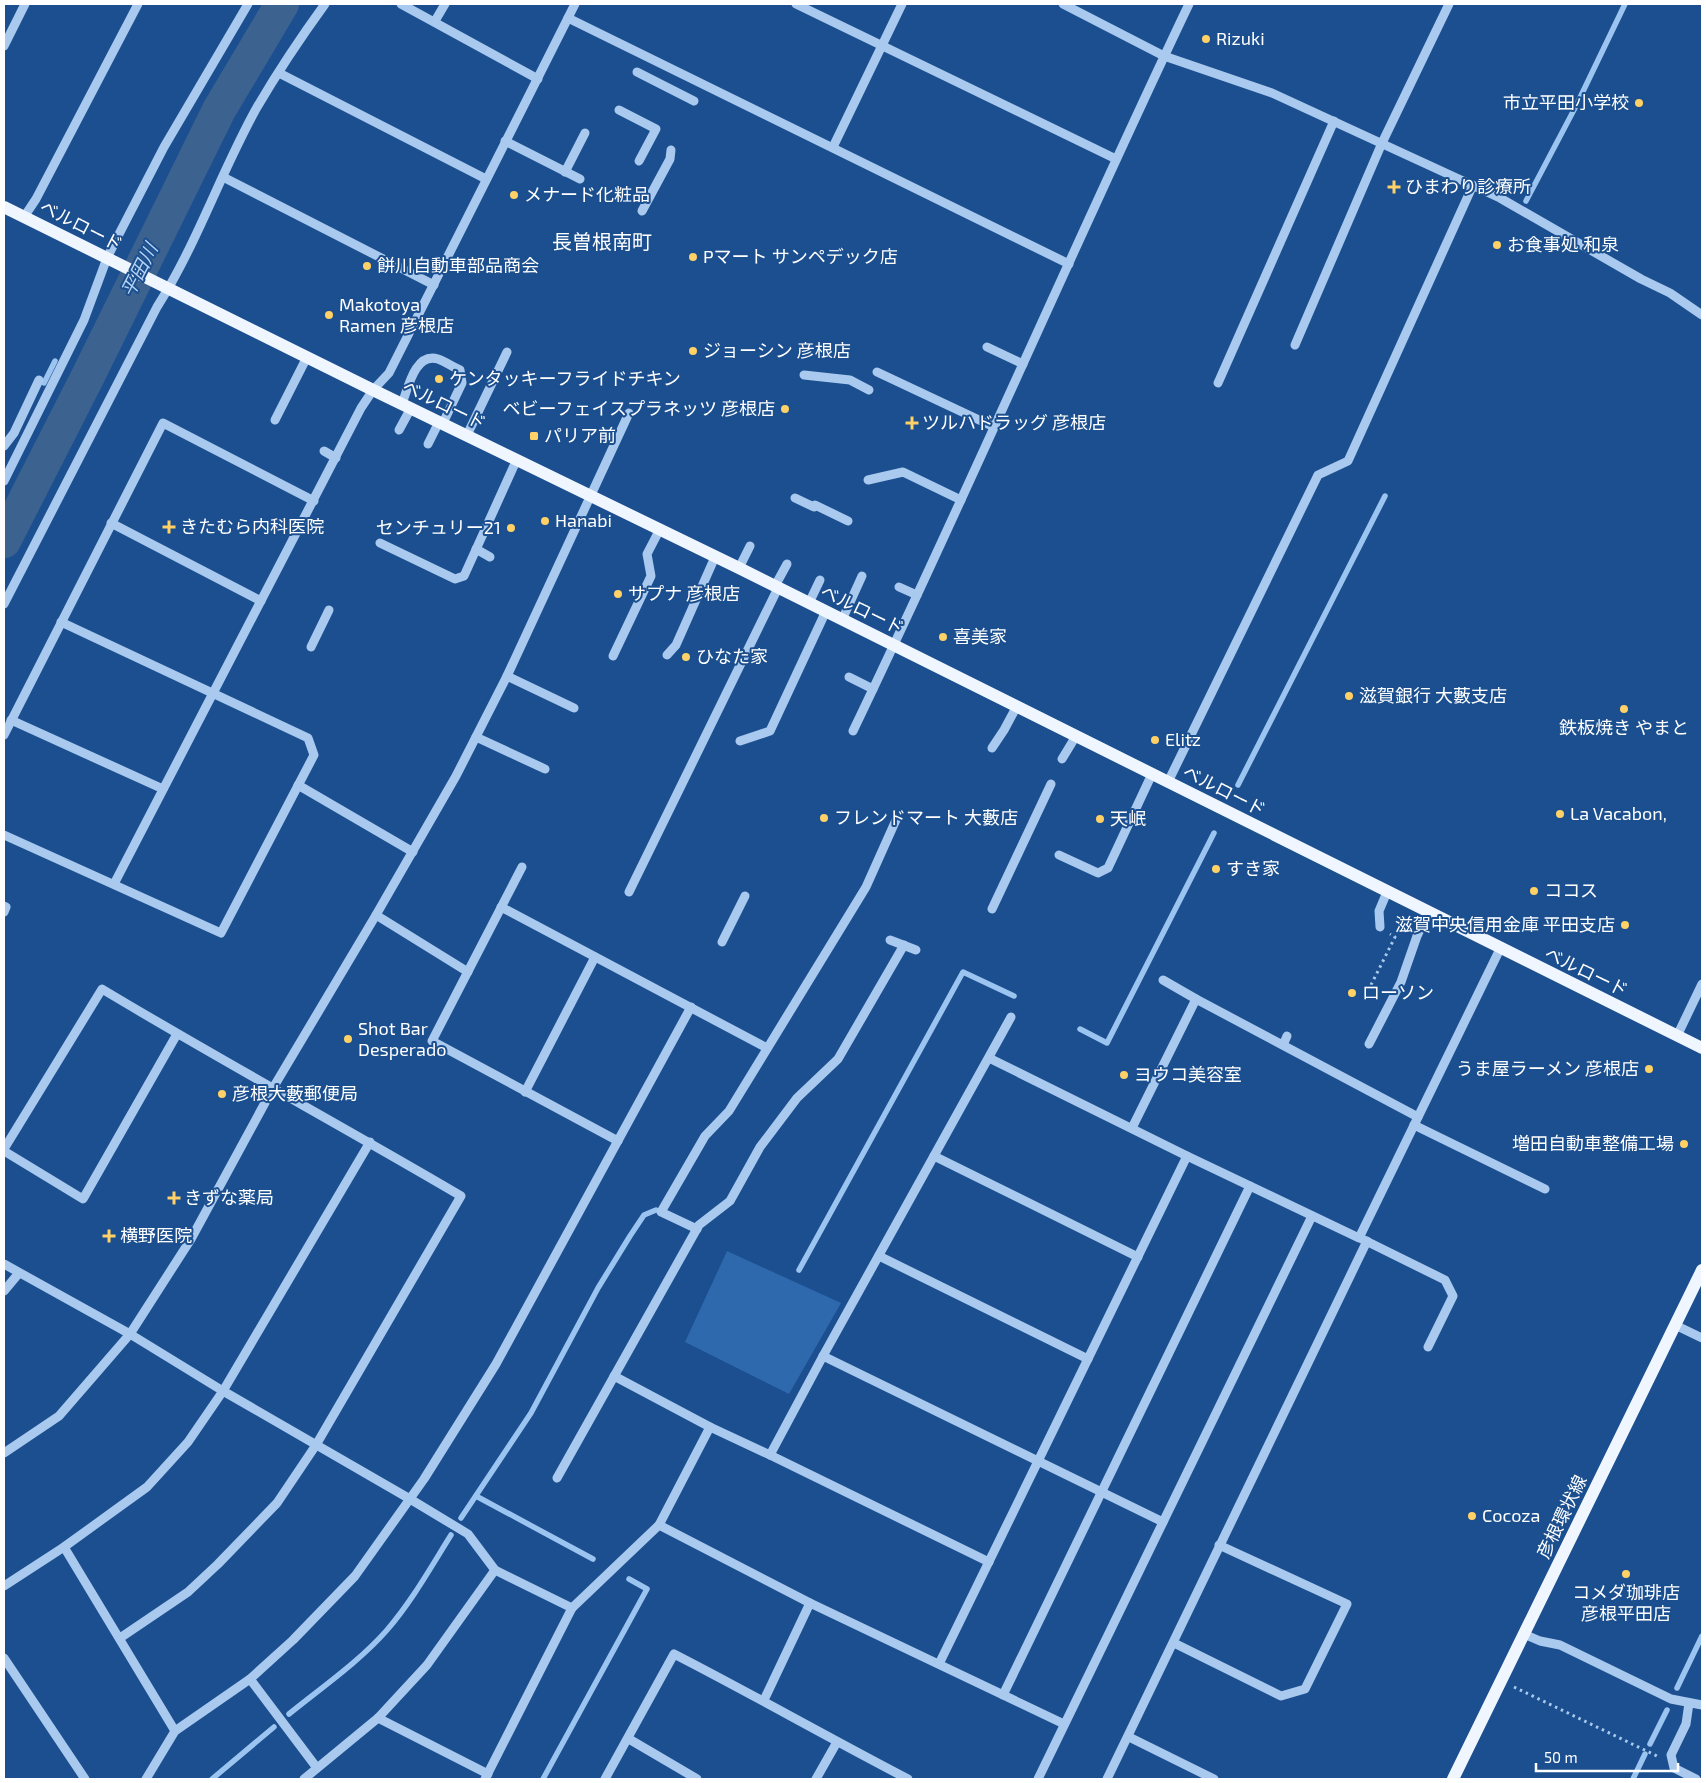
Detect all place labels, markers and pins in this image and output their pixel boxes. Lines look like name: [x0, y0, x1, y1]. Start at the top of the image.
place label: Rizuki: [1216, 27, 1265, 49]
marker: Rizuki: [1200, 33, 1212, 45]
place label: 市立平田小学校: [1503, 91, 1629, 113]
marker: 市立平田小学校: [1633, 97, 1645, 109]
place label: ひまわり診療所: [1405, 175, 1531, 197]
marker: ひまわり診療所: [1387, 180, 1401, 194]
place label: メナード化粧品: [524, 183, 650, 205]
marker: メナード化粧品: [508, 189, 520, 201]
place label: お食事処 和泉: [1507, 233, 1619, 255]
marker: お食事処 和泉: [1491, 239, 1503, 251]
place label: Pマート サンペデック店: [703, 245, 898, 267]
marker: Pマート サンペデック店: [687, 251, 699, 263]
place label: 餅川自動車部品商会: [377, 254, 539, 276]
marker: 餅川自動車部品商会: [361, 260, 373, 272]
place label: Makotoya Ramen 彦根店: [339, 293, 454, 336]
marker: Makotoya Ramen 彦根店: [323, 309, 335, 321]
place label: ジョーシン 彦根店: [703, 339, 851, 361]
marker: ジョーシン 彦根店: [687, 345, 699, 357]
place label: ケンタッキーフライドチキン: [449, 367, 681, 389]
marker: ケンタッキーフライドチキン: [433, 373, 445, 385]
place label: ベビーフェイスプラネッツ 彦根店: [503, 397, 775, 419]
marker: ベビーフェイスプラネッツ 彦根店: [779, 403, 791, 415]
place label: ツルハドラッグ 彦根店: [922, 411, 1106, 433]
marker: ツルハドラッグ 彦根店: [906, 417, 918, 429]
place label: パリア前: [544, 424, 616, 446]
marker: パリア前: [528, 430, 540, 442]
place label: Hanabi: [555, 509, 612, 531]
place label: きたむら内科医院: [180, 515, 324, 537]
marker: Hanabi: [539, 515, 551, 527]
place label: センチュリー21: [376, 516, 501, 538]
marker: きたむら内科医院: [162, 520, 176, 534]
marker: センチュリー21: [505, 522, 517, 534]
place label: サプナ 彦根店: [628, 582, 740, 604]
marker: サプナ 彦根店: [612, 588, 624, 600]
place label: 喜美家: [953, 625, 1007, 647]
marker: 喜美家: [937, 631, 949, 643]
place label: ひなた家: [696, 645, 768, 667]
marker: ひなた家: [680, 651, 692, 663]
place label: 滋賀銀行 大藪支店: [1359, 684, 1507, 706]
marker: 滋賀銀行 大藪支店: [1343, 690, 1355, 702]
marker: 鉄板焼き やまと: [1618, 703, 1630, 715]
place label: 鉄板焼き やまと: [1559, 716, 1689, 738]
place label: Elitz: [1165, 728, 1201, 750]
marker: Elitz: [1149, 734, 1161, 746]
place label: La Vacabon,: [1570, 802, 1667, 824]
place label: フレンドマート 大藪店: [834, 806, 1018, 828]
place label: 天岷: [1110, 807, 1146, 829]
marker: La Vacabon,: [1554, 808, 1566, 820]
marker: フレンドマート 大藪店: [818, 812, 830, 824]
marker: 天岷: [1094, 813, 1106, 825]
place label: すき家: [1226, 857, 1280, 879]
marker: すき家: [1210, 863, 1222, 875]
place label: ココス: [1544, 879, 1598, 901]
marker: ココス: [1528, 885, 1540, 897]
place label: 滋賀中央信用金庫 平田支店: [1395, 913, 1615, 935]
marker: 滋賀中央信用金庫 平田支店: [1619, 919, 1631, 931]
place label: ローソン: [1362, 981, 1434, 1003]
marker: ローソン: [1346, 987, 1358, 999]
place label: Shot Bar Desperado: [358, 1017, 447, 1060]
marker: Shot Bar Desperado: [342, 1033, 354, 1045]
place label: うま屋ラーメン 彦根店: [1456, 1057, 1639, 1079]
place label: ヨウコ美容室: [1134, 1063, 1242, 1085]
marker: うま屋ラーメン 彦根店: [1643, 1063, 1655, 1075]
marker: ヨウコ美容室: [1118, 1069, 1130, 1081]
place label: 彦根大藪郵便局: [232, 1082, 358, 1104]
marker: 彦根大藪郵便局: [216, 1088, 228, 1100]
place label: 増田自動車整備工場: [1512, 1132, 1674, 1154]
marker: 増田自動車整備工場: [1678, 1138, 1690, 1150]
place label: きずな薬局: [184, 1186, 274, 1208]
marker: きずな薬局: [168, 1192, 180, 1204]
place label: 横野医院: [120, 1224, 192, 1246]
marker: 横野医院: [102, 1229, 116, 1243]
place label: Cocoza: [1482, 1504, 1540, 1526]
marker: Cocoza: [1466, 1510, 1478, 1522]
marker: コメダ珈琲店 彦根平田店: [1620, 1568, 1632, 1580]
place label: コメダ珈琲店 彦根平田店: [1572, 1581, 1680, 1624]

